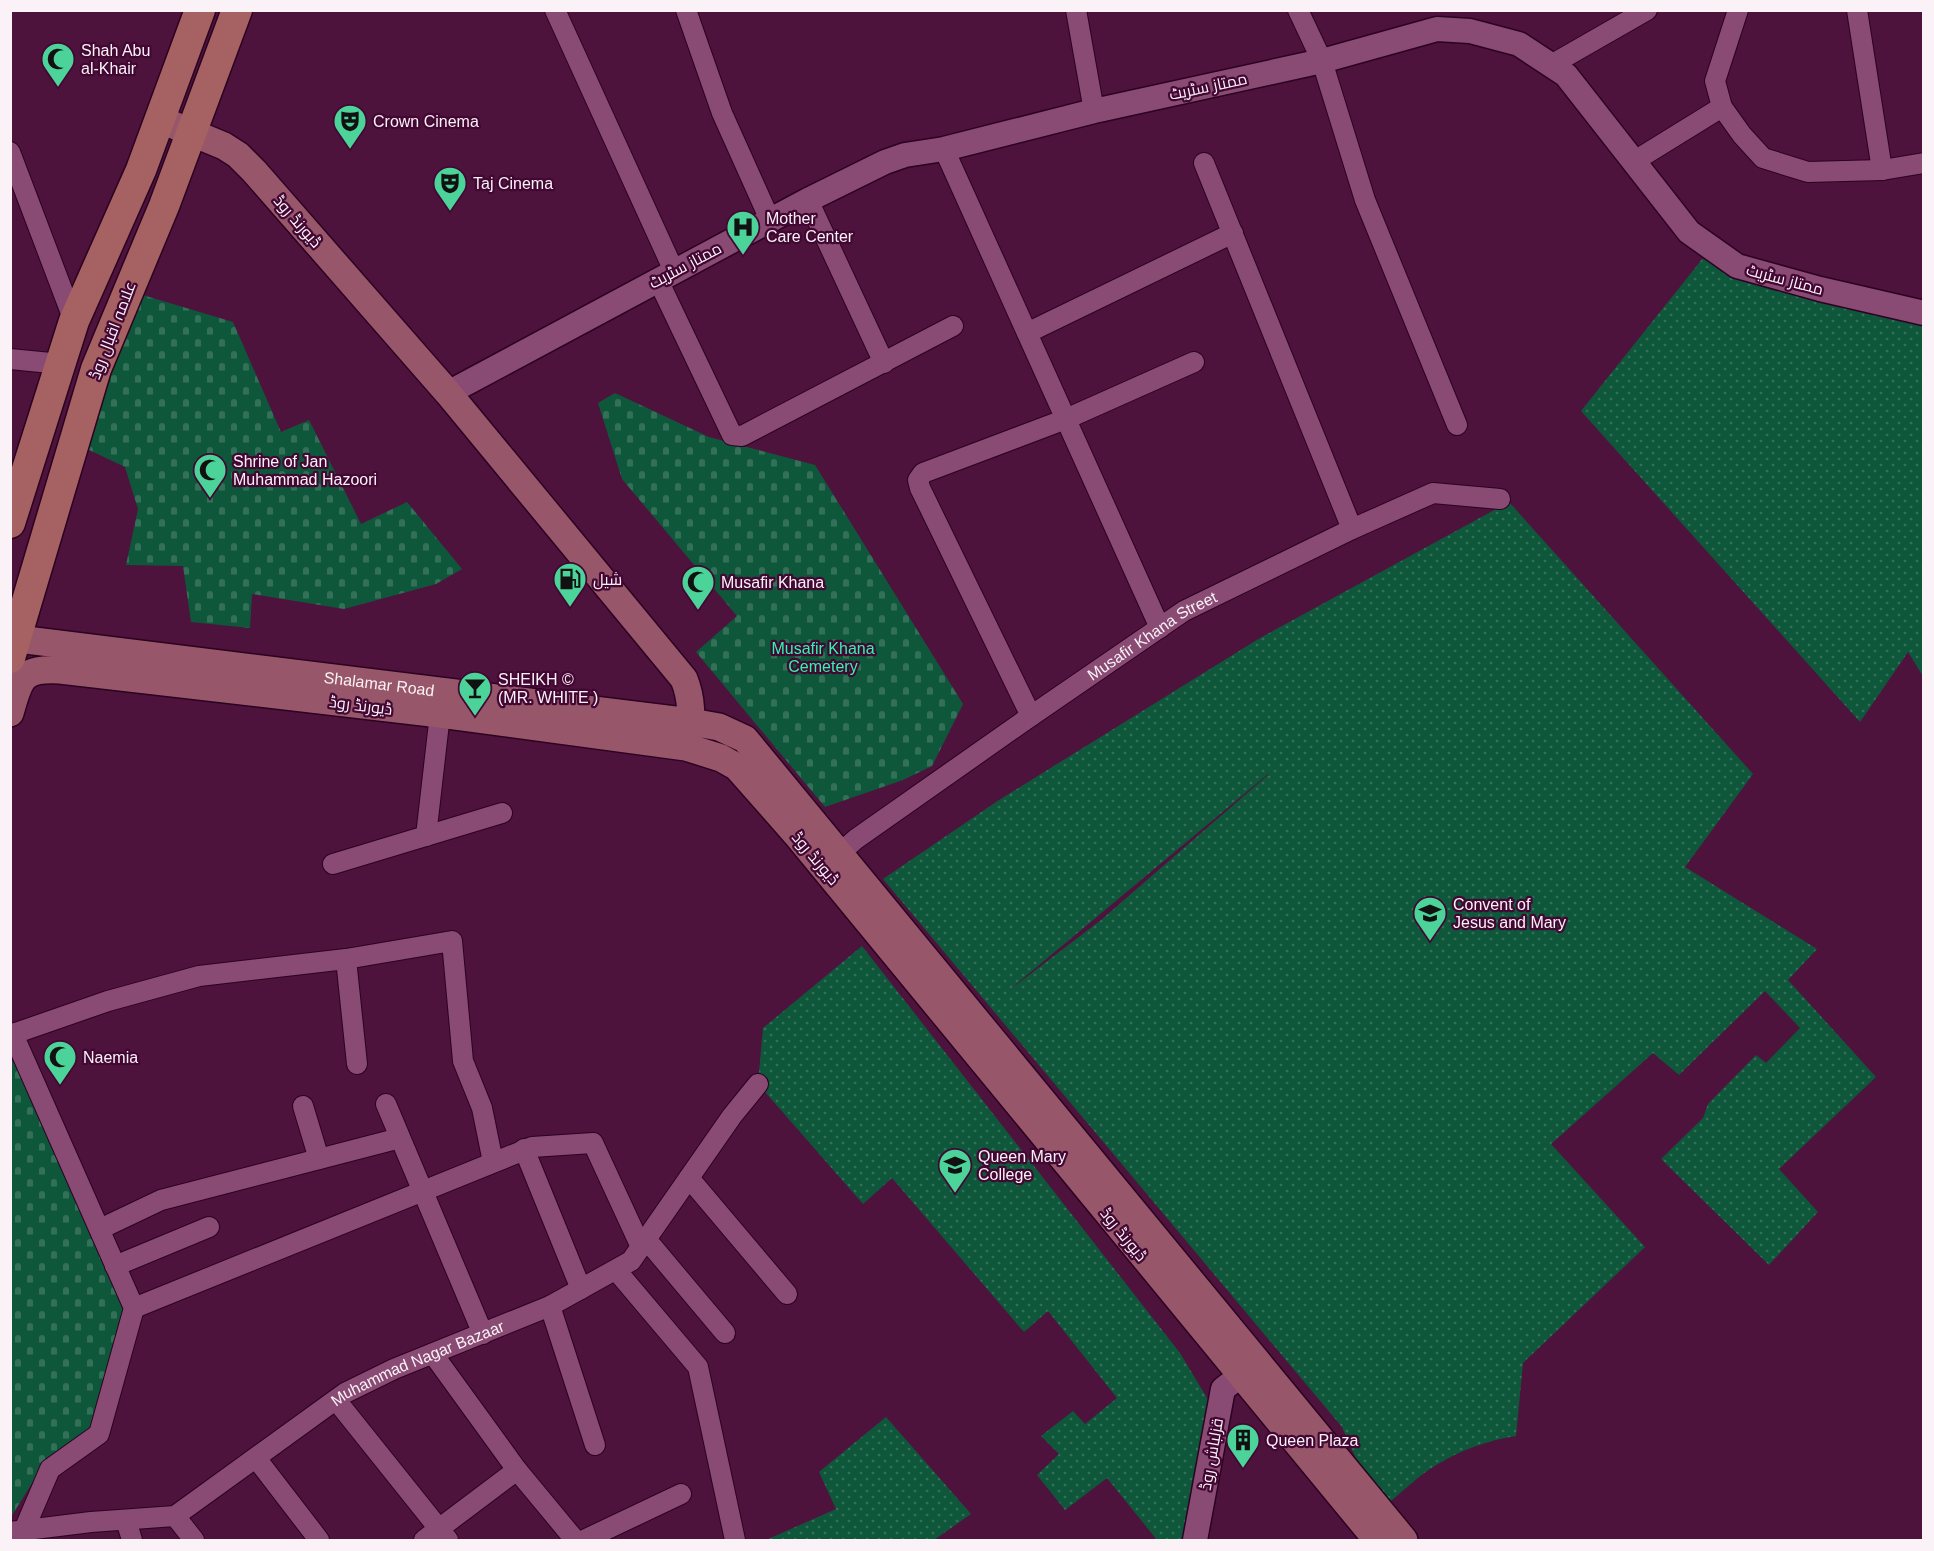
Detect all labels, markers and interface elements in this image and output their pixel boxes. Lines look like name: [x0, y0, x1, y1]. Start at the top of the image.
mosque icon: Shah Abu al-Khair: [40, 41, 76, 88]
place label: Shah Abu al-Khair: [81, 42, 150, 77]
street label: ممتاز سٹریٹ: [1168, 70, 1249, 104]
theatre icon: Crown Cinema: [332, 103, 368, 150]
place label: Crown Cinema: [373, 113, 479, 130]
theatre icon: Taj Cinema: [432, 165, 468, 212]
place label: Taj Cinema: [473, 175, 553, 192]
street label: ڈیورنڈ روڈ: [270, 192, 325, 251]
hospital icon: Mother Care Center: [725, 209, 761, 256]
place label: Mother Care Center: [766, 210, 854, 245]
street label: ممتاز سٹریٹ: [646, 239, 725, 292]
street label: ممتاز سٹریٹ: [1744, 261, 1825, 299]
street label: علامہ اقبال روڈ: [86, 279, 141, 382]
mosque icon: Shrine of Jan Muhammad Hazoori: [192, 452, 228, 499]
place label: Shrine of Jan Muhammad Hazoori: [233, 453, 377, 488]
fuel station icon: شیل: [552, 561, 588, 608]
mosque icon: Musafir Khana: [680, 564, 716, 611]
place label: شیل: [593, 571, 622, 590]
place label: Musafir Khana: [721, 574, 824, 591]
street label: Musafir Khana Street: [1084, 588, 1220, 684]
park label: Musafir Khana Cemetery: [771, 640, 875, 675]
street label: Shalamar Road: [323, 669, 435, 699]
bar icon: SHEIKH © (MR. WHITE ): [457, 670, 493, 717]
place label: SHEIKH © (MR. WHITE ): [498, 671, 598, 706]
street label: ڈیورنڈ روڈ: [328, 693, 393, 719]
street label: ڈیورنڈ روڈ: [788, 829, 843, 889]
school or university icon: Convent of Jesus and Mary: [1412, 895, 1448, 942]
place label: Convent of Jesus and Mary: [1453, 896, 1566, 931]
mosque icon: Naemia: [42, 1039, 78, 1086]
place label: Naemia: [83, 1049, 138, 1066]
school or university icon: Queen Mary College: [937, 1147, 973, 1194]
place label: Queen Mary College: [978, 1148, 1066, 1183]
street label: ڈیورنڈ روڈ: [1096, 1204, 1150, 1265]
street label: Muhammad Nagar Bazaar: [328, 1317, 507, 1409]
street label: قزلباش روڈ: [1197, 1417, 1228, 1492]
building icon: Queen Plaza: [1225, 1422, 1261, 1469]
place label: Queen Plaza: [1266, 1432, 1359, 1449]

